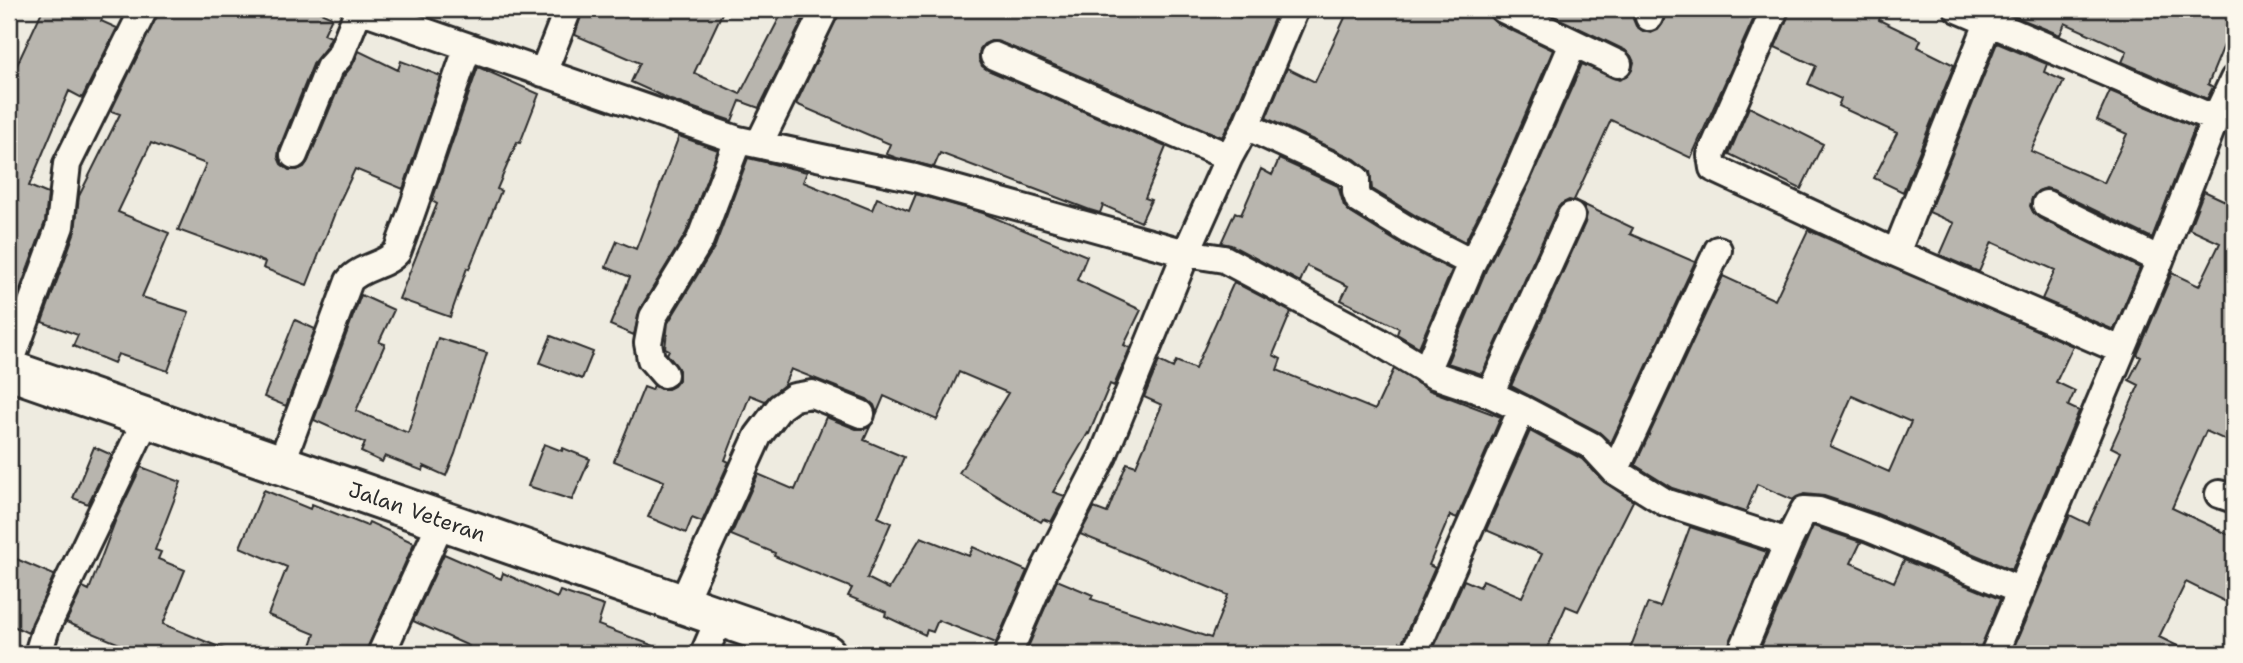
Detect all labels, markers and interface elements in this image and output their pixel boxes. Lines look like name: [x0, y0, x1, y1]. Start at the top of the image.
street label: Jalan Veteran: [345, 475, 489, 549]

